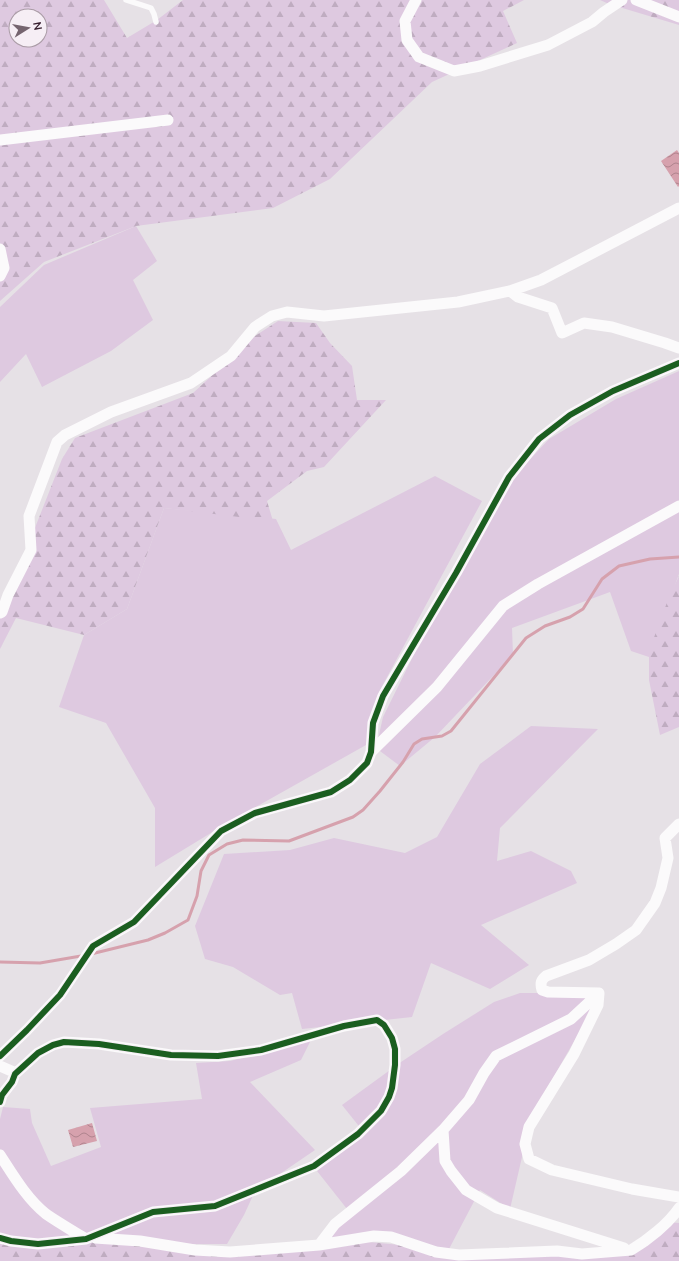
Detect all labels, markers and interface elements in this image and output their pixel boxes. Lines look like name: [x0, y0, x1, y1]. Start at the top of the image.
north arrow: [8, 8, 48, 48]
text: N: [29, 21, 45, 32]

